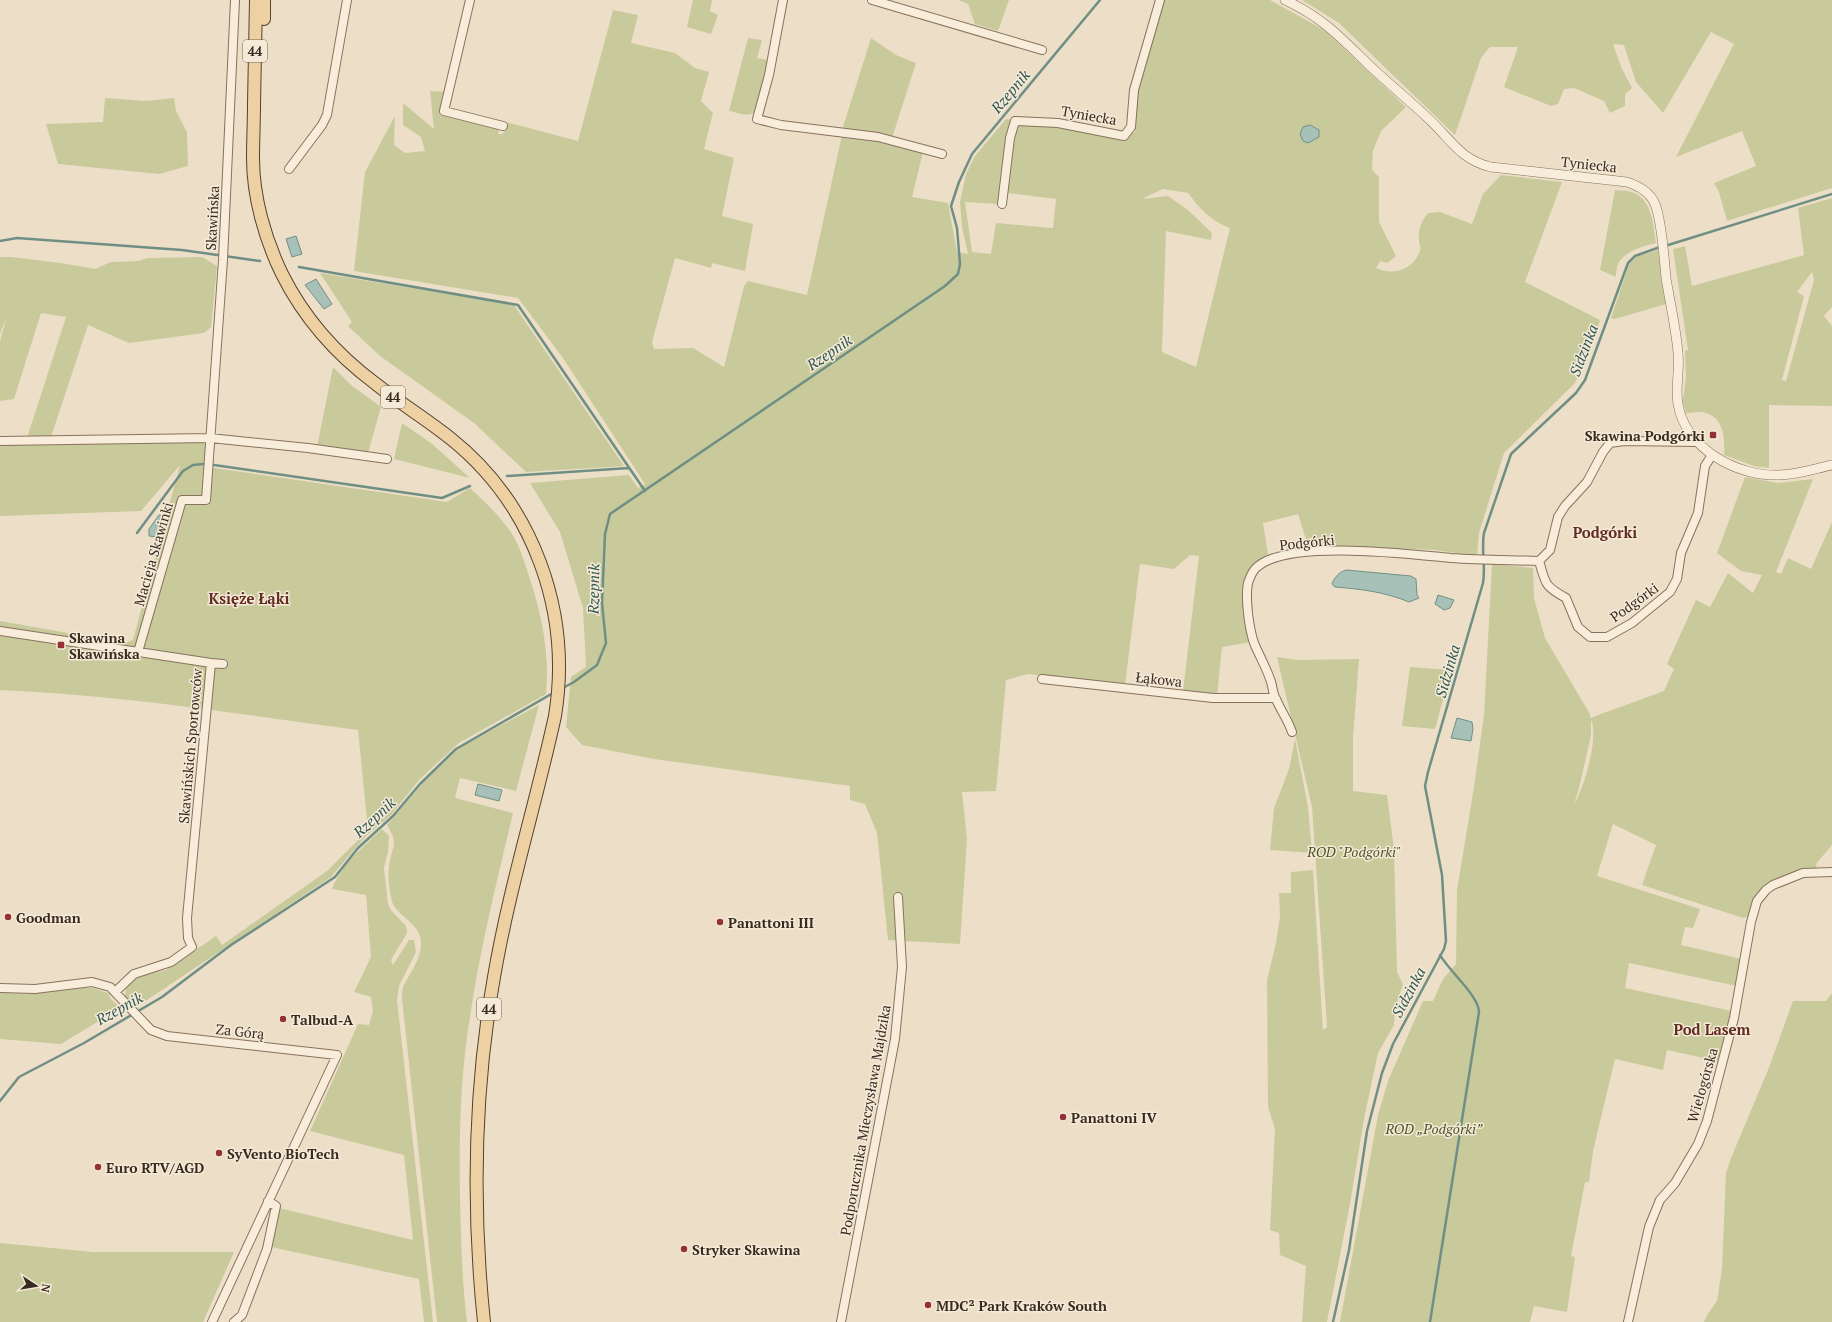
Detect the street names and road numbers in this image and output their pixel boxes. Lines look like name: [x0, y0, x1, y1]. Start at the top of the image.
road number: 44: [243, 40, 267, 62]
street label: Tyniecka: [1060, 101, 1118, 129]
street label: Tyniecka: [1560, 152, 1618, 176]
street label: Skawińska: [201, 185, 223, 251]
road number: 44: [381, 386, 405, 408]
street label: Macieja Skawinki: [129, 500, 177, 608]
street label: Podgórki: [1278, 530, 1336, 554]
street label: Podgórki: [1606, 578, 1662, 626]
street label: Skawińskich Sportowców: [174, 667, 206, 824]
street label: Łąkowa: [1135, 667, 1183, 691]
road number: 44: [477, 998, 501, 1020]
street label: Podporucznika Mieczysława Majdzika: [835, 1003, 895, 1237]
street label: Za Górą: [215, 1019, 265, 1043]
street label: Wielogórska: [1682, 1045, 1722, 1125]

